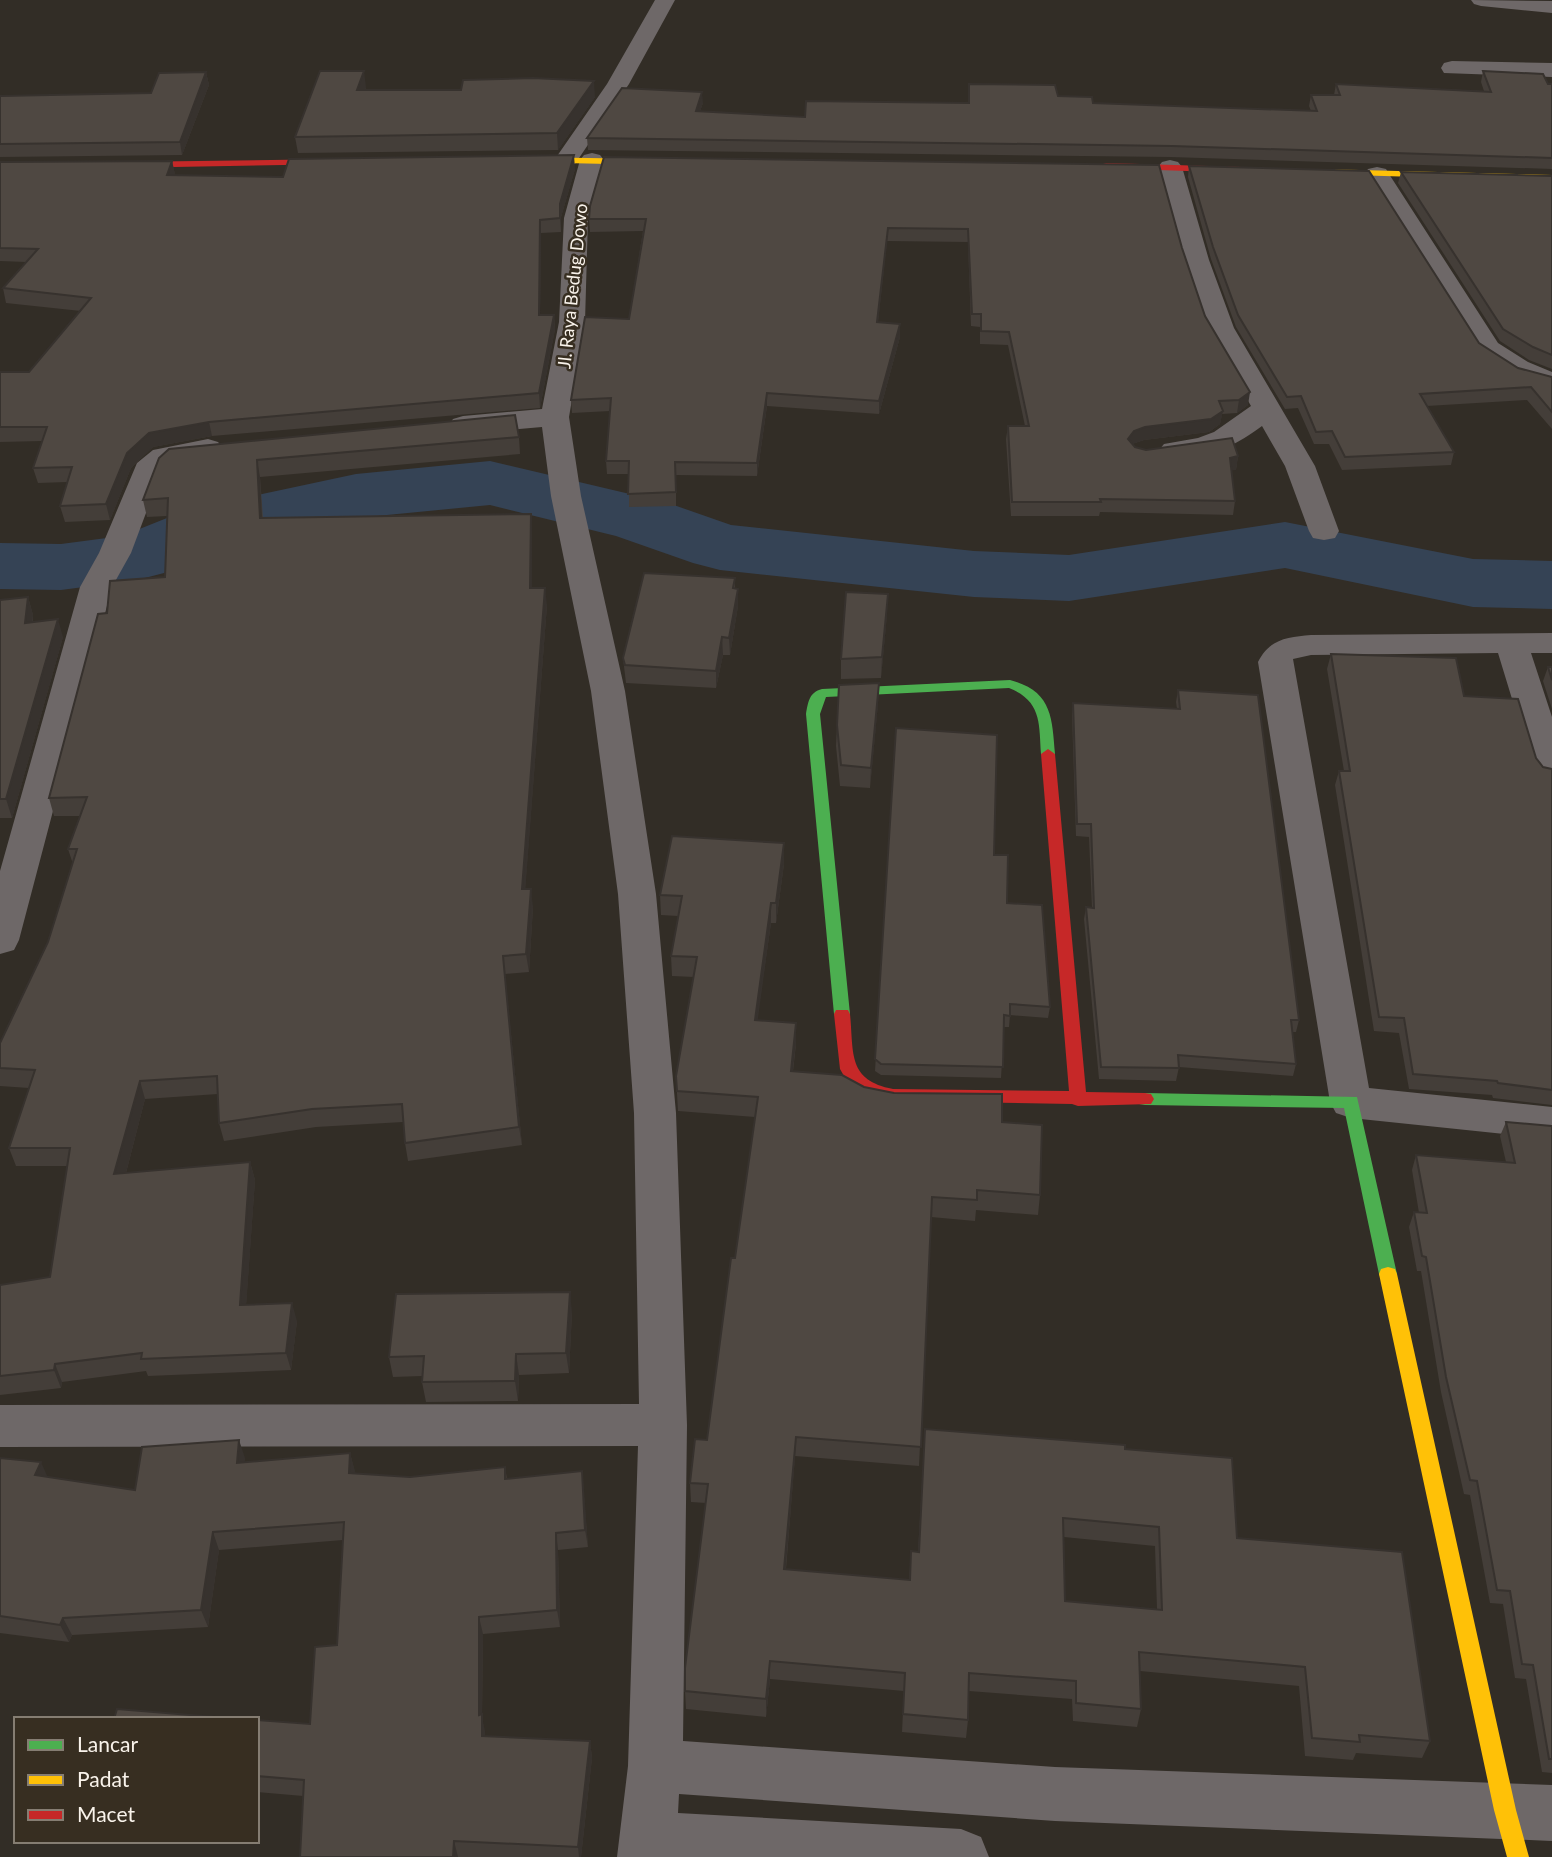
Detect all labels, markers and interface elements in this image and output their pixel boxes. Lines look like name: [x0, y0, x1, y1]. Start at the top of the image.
street label: Jl. Raya Bedug Dowo: [552, 202, 592, 370]
legend: [14, 1717, 259, 1843]
text: Lancar: [77, 1731, 138, 1756]
text: Padat: [77, 1766, 130, 1791]
text: Macet: [77, 1801, 135, 1826]

